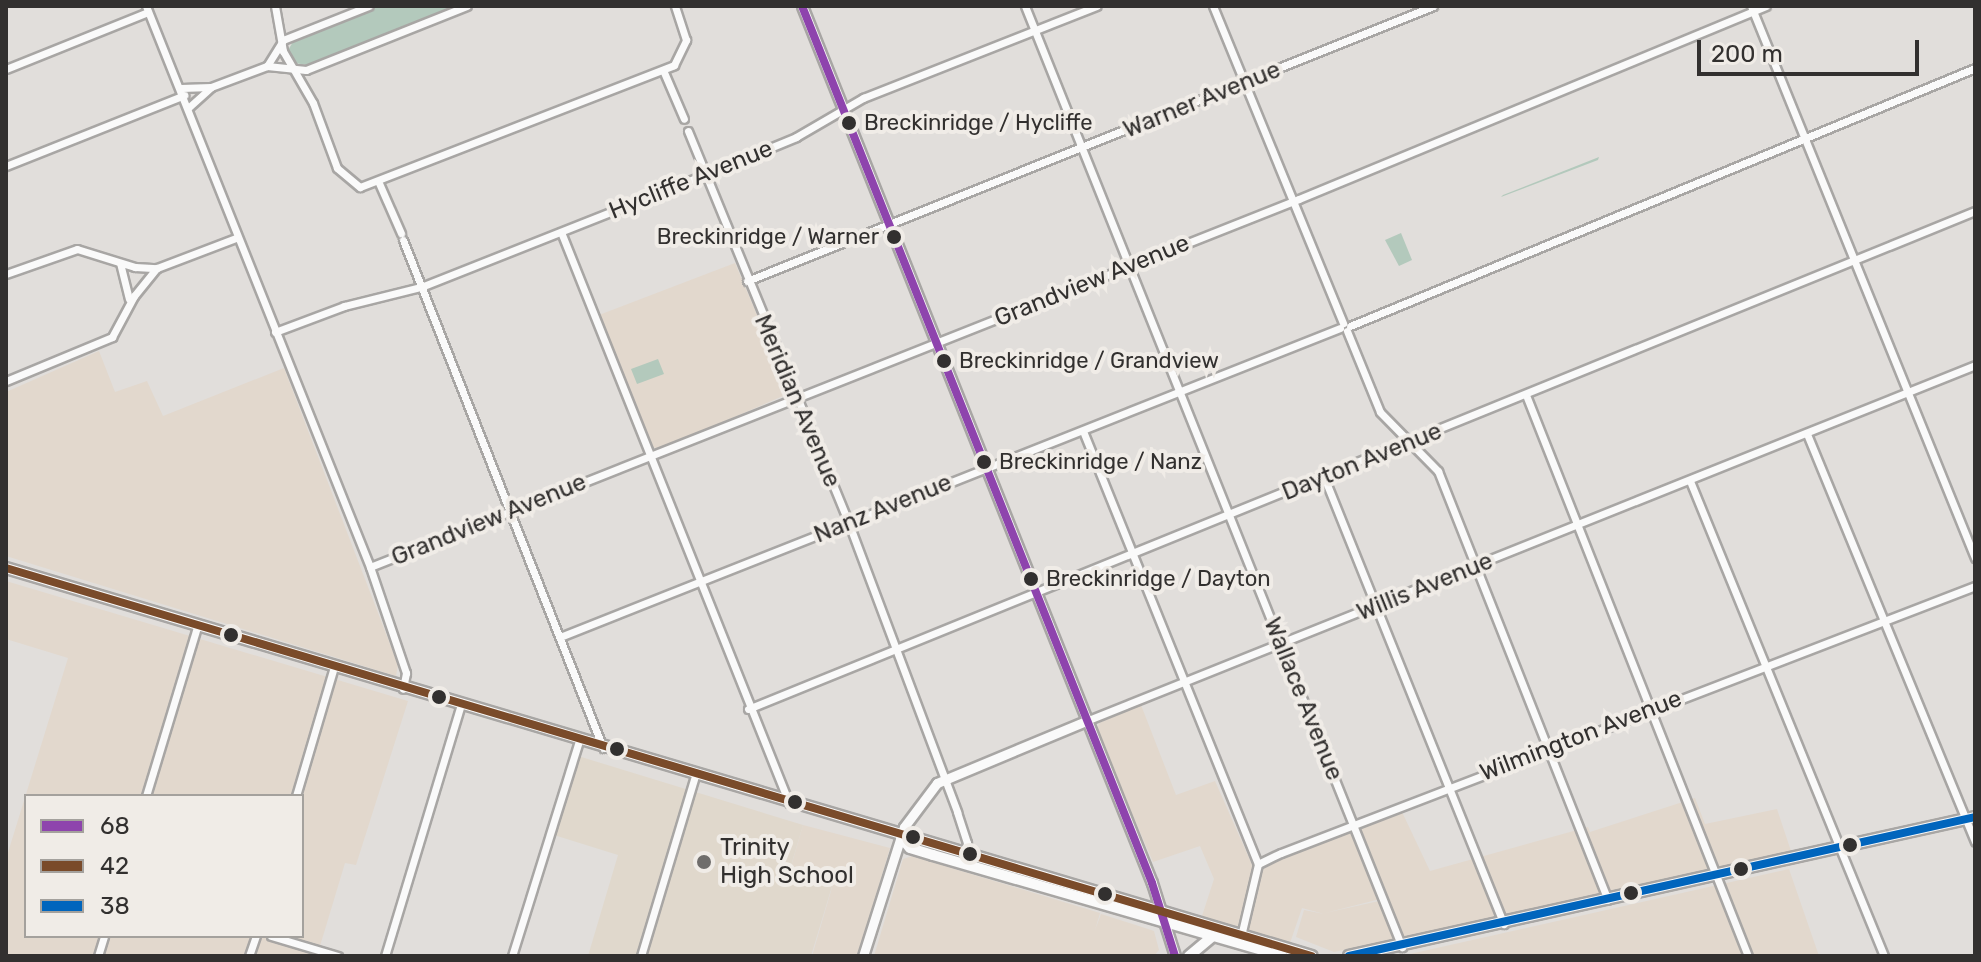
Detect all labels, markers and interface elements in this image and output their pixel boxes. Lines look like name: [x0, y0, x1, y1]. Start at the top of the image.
scale bar: [1701, 24, 1923, 74]
text: 200 m: [1711, 40, 1783, 68]
street label: Warner Avenue: [1119, 55, 1285, 145]
place label: Breckinridge / Hycliffe: [864, 110, 1093, 136]
marker: Breckinridge / Hycliffe: [841, 115, 857, 131]
street label: Hycliffe Avenue: [605, 134, 777, 226]
place label: Breckinridge / Warner: [656, 224, 879, 250]
marker: Breckinridge / Warner: [886, 229, 902, 245]
street label: Grandview Avenue: [990, 229, 1194, 333]
street label: Meridian Avenue: [748, 310, 846, 492]
place label: Breckinridge / Grandview: [959, 348, 1219, 374]
marker: Breckinridge / Grandview: [936, 353, 952, 369]
street label: Dayton Avenue: [1278, 417, 1446, 507]
place label: Breckinridge / Nanz: [999, 449, 1202, 475]
marker: Breckinridge / Nanz: [976, 454, 992, 470]
street label: Grandview Avenue: [387, 468, 591, 572]
street label: Nanz Avenue: [810, 468, 956, 550]
street label: Willis Avenue: [1353, 547, 1497, 627]
place label: Breckinridge / Dayton: [1046, 566, 1271, 592]
marker: Breckinridge / Dayton: [1023, 571, 1039, 587]
street label: Wallace Avenue: [1257, 613, 1349, 785]
unlabelled marker: [223, 627, 239, 643]
street label: Wilmington Avenue: [1476, 684, 1686, 788]
unlabelled marker: [431, 689, 447, 705]
unlabelled marker: [609, 741, 625, 757]
legend: [24, 794, 304, 938]
unlabelled marker: [787, 794, 803, 810]
text: 68: [100, 812, 130, 840]
unlabelled marker: [905, 829, 921, 845]
place label: Trinity High School: [720, 834, 854, 890]
unlabelled marker: [1842, 837, 1858, 853]
unlabelled marker: [962, 846, 978, 862]
text: 42: [100, 852, 129, 880]
marker: Trinity High School: [695, 853, 713, 871]
unlabelled marker: [1733, 861, 1749, 877]
unlabelled marker: [1623, 885, 1639, 901]
unlabelled marker: [1097, 886, 1113, 902]
text: 38: [100, 892, 130, 920]

